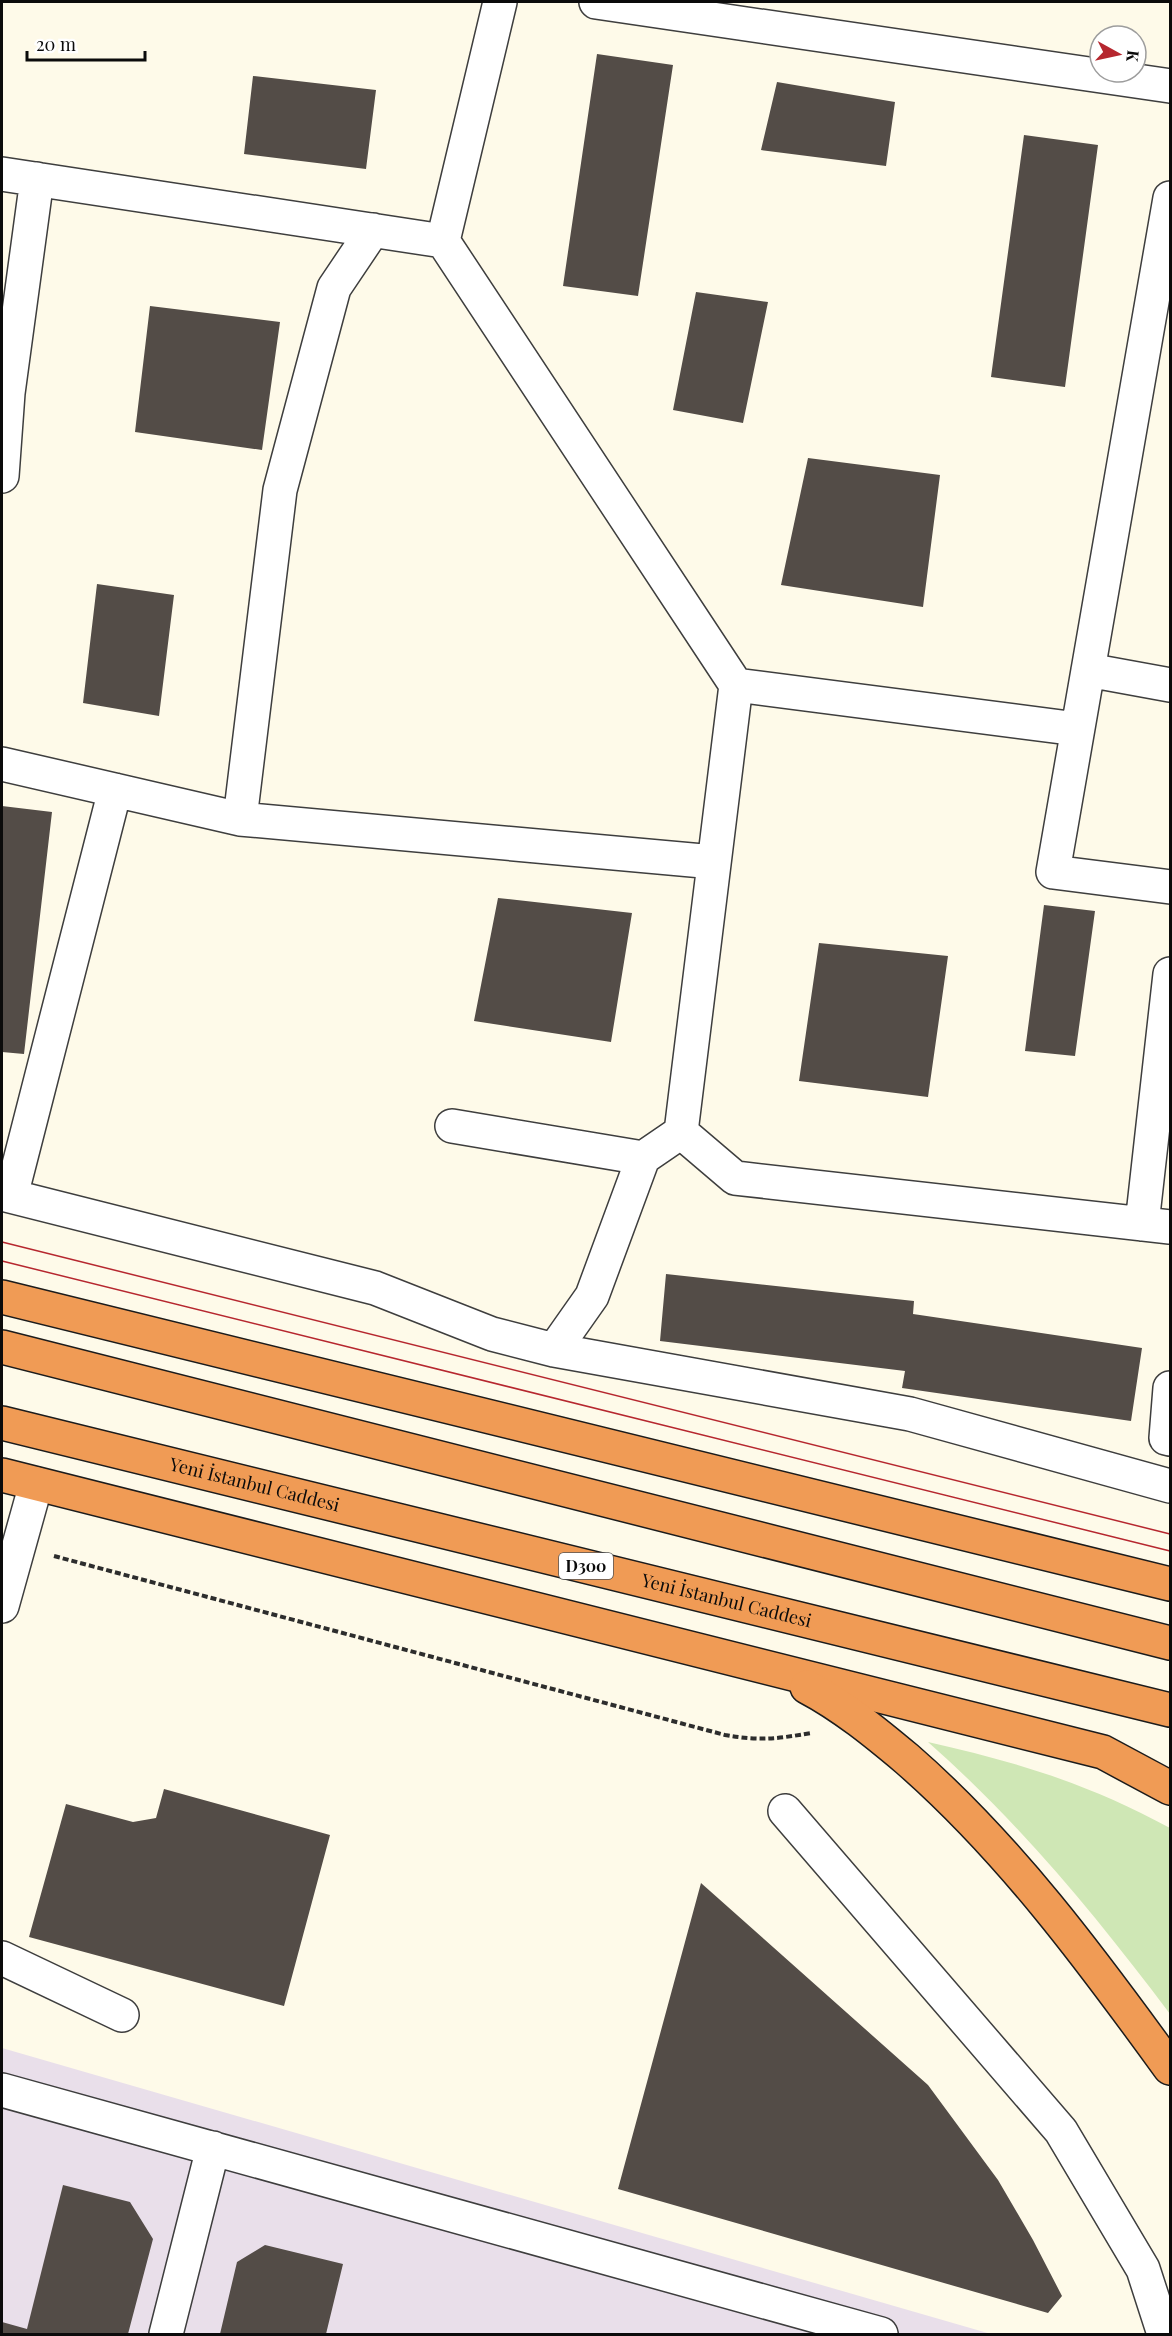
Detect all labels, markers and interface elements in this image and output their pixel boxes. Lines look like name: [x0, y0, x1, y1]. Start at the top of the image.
scale bar: [27, 24, 146, 62]
north arrow: [1088, 24, 1148, 84]
text: 20 m: [36, 32, 76, 56]
text: K: [1122, 49, 1145, 64]
street label: Yeni İstanbul Caddesi: [166, 1451, 342, 1517]
road number: D300: [559, 1553, 613, 1579]
street label: Yeni İstanbul Caddesi: [638, 1567, 814, 1632]

